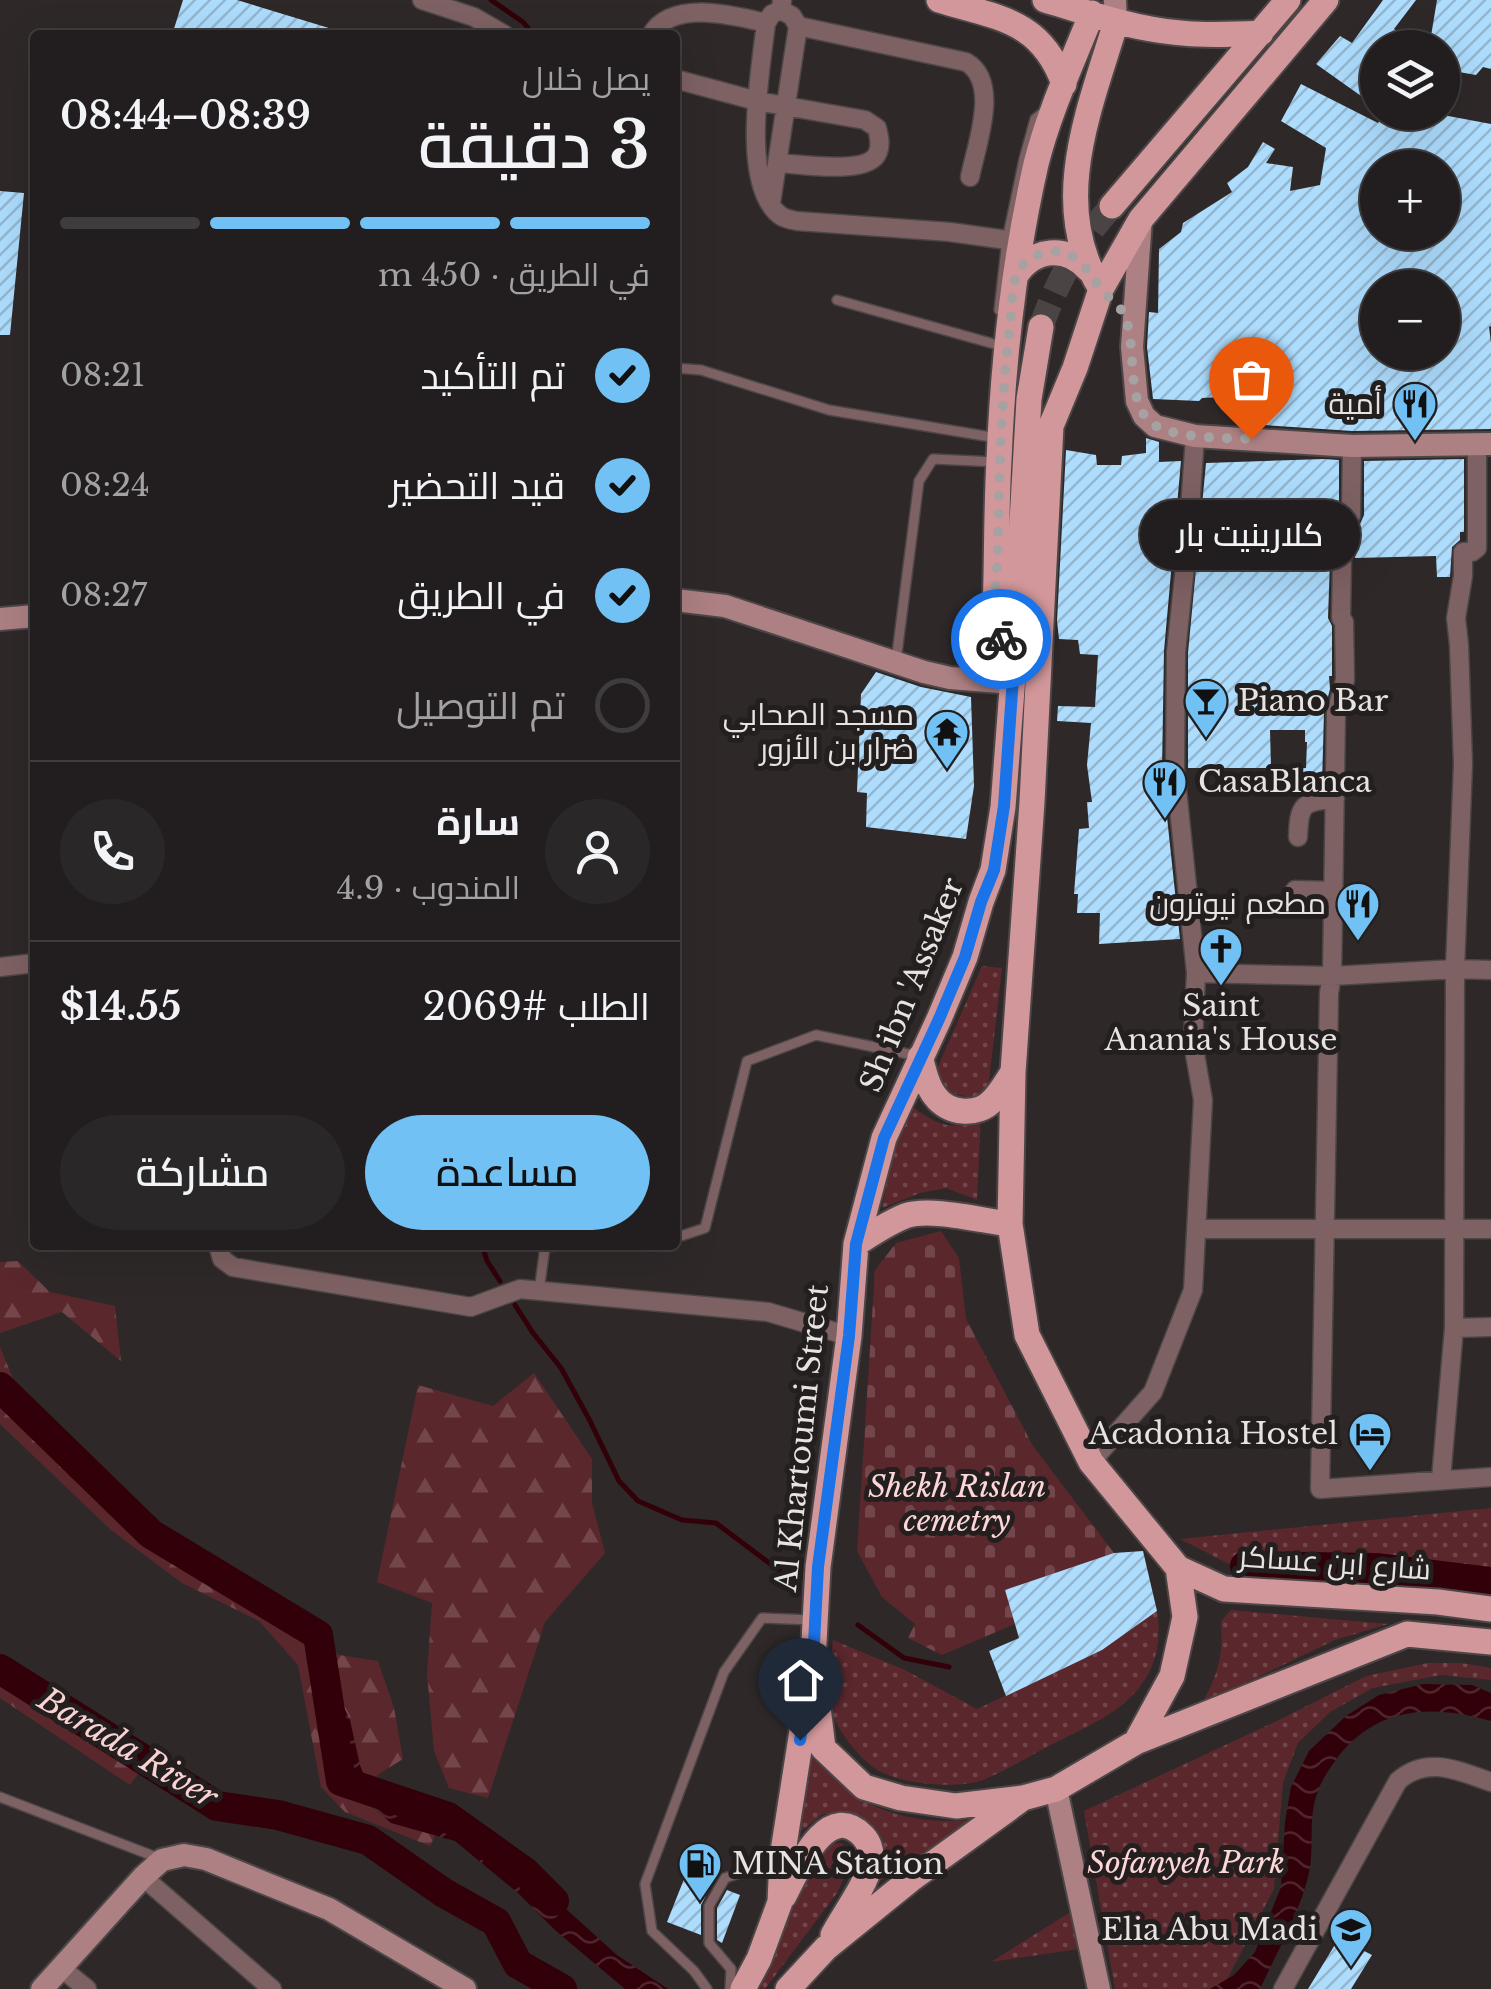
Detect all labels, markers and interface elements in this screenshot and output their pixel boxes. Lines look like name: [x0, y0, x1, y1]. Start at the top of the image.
map controls: [1360, 30, 1460, 370]
button: layers: [1360, 30, 1460, 130]
text: يصل خلال: [522, 59, 650, 99]
text: 08:39–08:44: [60, 92, 311, 139]
text: 3 دقيقة: [418, 105, 650, 186]
button: +: [1360, 150, 1460, 250]
text: في الطريق · 450 m: [378, 255, 650, 295]
button: −: [1360, 270, 1460, 370]
pin: [1209, 337, 1294, 440]
icon: check: [595, 348, 650, 403]
text: تم التأكيد: [421, 352, 565, 399]
icon: bag: [1224, 352, 1279, 407]
text: 08:21: [60, 355, 145, 395]
restaurant icon: أمية: [1392, 381, 1438, 442]
place label: أمية: [1329, 385, 1382, 422]
icon: check: [595, 458, 650, 513]
text: قيد التحضير: [390, 462, 565, 509]
text: 08:24: [60, 465, 150, 505]
callout: كلارينيت بار: [1141, 499, 1361, 569]
text: كلارينيت بار: [1177, 515, 1323, 555]
icon: check: [595, 568, 650, 623]
text: في الطريق: [397, 572, 565, 619]
text: 08:27: [60, 575, 147, 615]
courier: [951, 589, 1051, 689]
icon: bike: [974, 612, 1029, 667]
bar icon: Piano Bar: [1183, 678, 1229, 739]
text: تم التوصيل: [396, 682, 565, 729]
place label: Piano Bar: [1238, 682, 1389, 719]
place label: مسجد الصحابي ضرار بن الأزور: [723, 696, 914, 767]
temple icon: مسجد الصحابي ضرار بن الأزور: [924, 709, 970, 770]
restaurant icon: CasaBlanca: [1142, 759, 1188, 820]
place label: CasaBlanca: [1198, 763, 1372, 800]
text: سارة: [437, 798, 520, 845]
button: phone: [60, 799, 165, 904]
button: person: [545, 799, 650, 904]
text: المندوب · 4.9: [336, 868, 520, 908]
street label: Sh ibn 'Assaker: [852, 872, 972, 1097]
restaurant icon: مطعم نيوترون: [1335, 881, 1381, 942]
place label: مطعم نيوترون: [1149, 885, 1326, 924]
church icon: Saint Anania's House: [1198, 926, 1244, 987]
text: $14.55: [60, 983, 181, 1030]
text: الطلب #2069: [423, 983, 650, 1030]
place label: Saint Anania's House: [1103, 987, 1338, 1058]
button: مشاركة: [60, 1115, 345, 1230]
button: مساعدة: [365, 1115, 650, 1230]
street label: Al Khartoumi Street: [767, 1282, 836, 1594]
hotel icon: Acadonia Hostel: [1347, 1411, 1393, 1472]
place label: Acadonia Hostel: [1087, 1415, 1338, 1452]
park label: Shekh Rislan cemetry: [868, 1468, 1046, 1539]
street label: شارع ابن عساكر: [1236, 1537, 1432, 1590]
pin: [758, 1638, 843, 1741]
icon: home: [773, 1653, 828, 1708]
water label: Barada River: [30, 1678, 226, 1818]
fuel station icon: MINA Station: [677, 1841, 723, 1902]
park label: Sofanyeh Park: [1087, 1844, 1285, 1881]
place label: MINA Station: [732, 1845, 943, 1882]
school or university icon: Elia Abu Madi: [1328, 1907, 1374, 1968]
place label: Elia Abu Madi: [1101, 1911, 1318, 1948]

